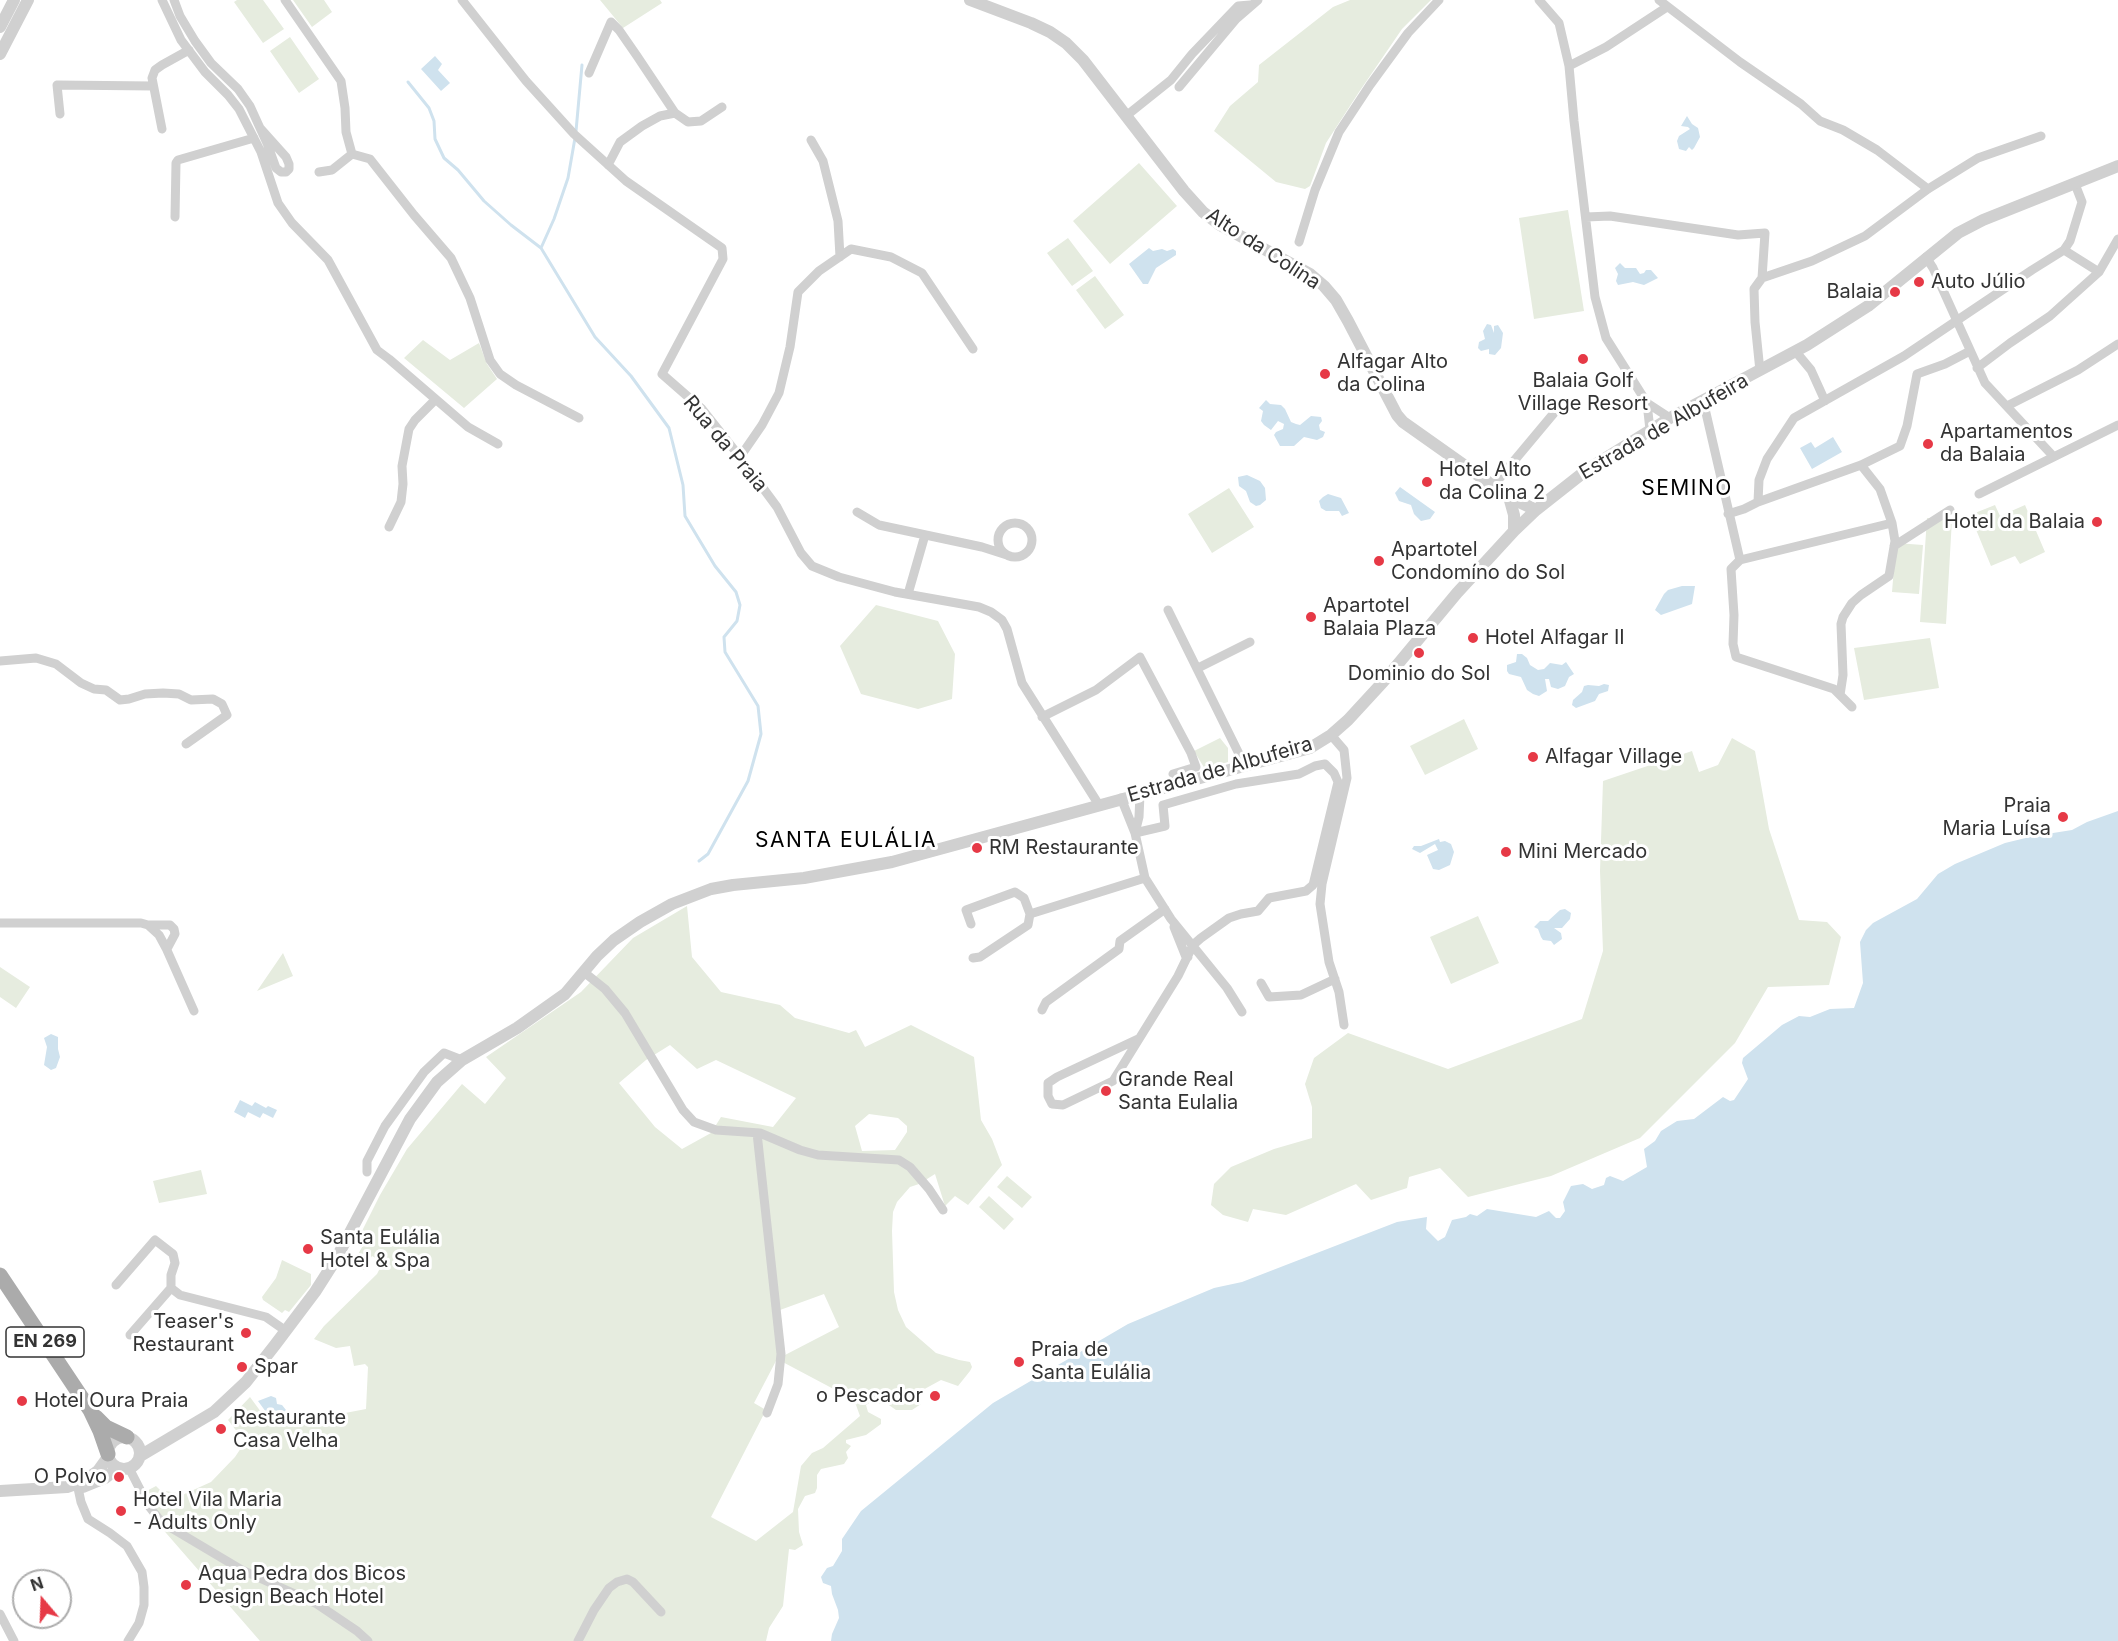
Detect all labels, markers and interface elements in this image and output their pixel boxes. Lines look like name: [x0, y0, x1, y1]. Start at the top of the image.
street label: Alto da Colina: [1201, 203, 1325, 295]
place label: Auto Júlio: [1931, 270, 2026, 294]
marker: Auto Júlio: [1912, 275, 1926, 289]
place label: Balaia: [1827, 280, 1883, 304]
marker: Balaia: [1888, 285, 1902, 299]
place label: Alfagar Alto da Colina: [1337, 350, 1448, 397]
marker: Balaia Golf Village Resort: [1576, 352, 1590, 366]
marker: Alfagar Alto da Colina: [1318, 367, 1332, 381]
place label: Balaia Golf Village Resort: [1518, 369, 1648, 416]
street label: Estrada de Albufeira: [1575, 369, 1753, 485]
street label: Rua da Praia: [678, 391, 772, 497]
place label: Apartamentos da Balaia: [1940, 420, 2073, 467]
marker: Apartamentos da Balaia: [1921, 437, 1935, 451]
place label: Hotel Alto da Colina 2: [1439, 458, 1545, 505]
marker: Hotel Alto da Colina 2: [1420, 475, 1434, 489]
district label: SEMINO: [1641, 476, 1733, 502]
place label: Hotel da Balaia: [1944, 510, 2085, 534]
marker: Hotel da Balaia: [2090, 515, 2104, 529]
place label: Apartotel Condomíno do Sol: [1391, 538, 1565, 585]
marker: Apartotel Condomíno do Sol: [1372, 554, 1386, 568]
place label: Apartotel Balaia Plaza: [1323, 594, 1436, 641]
marker: Apartotel Balaia Plaza: [1304, 610, 1318, 624]
place label: Hotel Alfagar II: [1485, 626, 1625, 650]
marker: Hotel Alfagar II: [1466, 631, 1480, 645]
marker: Dominio do Sol: [1412, 646, 1426, 660]
place label: Dominio do Sol: [1348, 662, 1490, 686]
street label: Estrada de Albufeira: [1125, 732, 1315, 808]
place label: Alfagar Village: [1545, 745, 1682, 769]
marker: Alfagar Village: [1526, 750, 1540, 764]
place label: Praia Maria Luísa: [1942, 794, 2051, 841]
marker: Praia Maria Luísa: [2056, 810, 2070, 824]
district label: SANTA EULÁLIA: [755, 828, 937, 854]
place label: RM Restaurante: [989, 836, 1139, 860]
place label: Mini Mercado: [1518, 840, 1647, 864]
marker: RM Restaurante: [970, 841, 984, 855]
marker: Mini Mercado: [1499, 845, 1513, 859]
place label: Grande Real Santa Eulalia: [1118, 1068, 1238, 1115]
marker: Grande Real Santa Eulalia: [1099, 1084, 1113, 1098]
place label: Santa Eulália Hotel & Spa: [320, 1226, 440, 1273]
marker: Santa Eulália Hotel & Spa: [301, 1242, 315, 1256]
place label: Teaser's Restaurant: [132, 1310, 234, 1357]
marker: Teaser's Restaurant: [239, 1326, 253, 1340]
road number: EN 269: [6, 1327, 84, 1357]
place label: Praia de Santa Eulália: [1031, 1338, 1151, 1385]
place label: Spar: [254, 1355, 298, 1379]
marker: Praia de Santa Eulália: [1012, 1355, 1026, 1369]
marker: Spar: [235, 1360, 249, 1374]
place label: o Pescador: [816, 1384, 923, 1408]
place label: Hotel Oura Praia: [34, 1389, 188, 1413]
marker: o Pescador: [928, 1389, 942, 1403]
marker: Hotel Oura Praia: [15, 1394, 29, 1408]
place label: Restaurante Casa Velha: [233, 1406, 346, 1453]
marker: Restaurante Casa Velha: [214, 1422, 228, 1436]
place label: O Polvo: [34, 1465, 107, 1489]
marker: O Polvo: [112, 1470, 126, 1484]
place label: Hotel Vila Maria - Adults Only: [133, 1488, 282, 1535]
marker: Hotel Vila Maria - Adults Only: [114, 1504, 128, 1518]
place label: Aqua Pedra dos Bicos Design Beach Hotel: [198, 1562, 406, 1609]
north arrow: [12, 1569, 72, 1629]
text: N: [28, 1572, 46, 1595]
marker: Aqua Pedra dos Bicos Design Beach Hotel: [179, 1578, 193, 1592]

